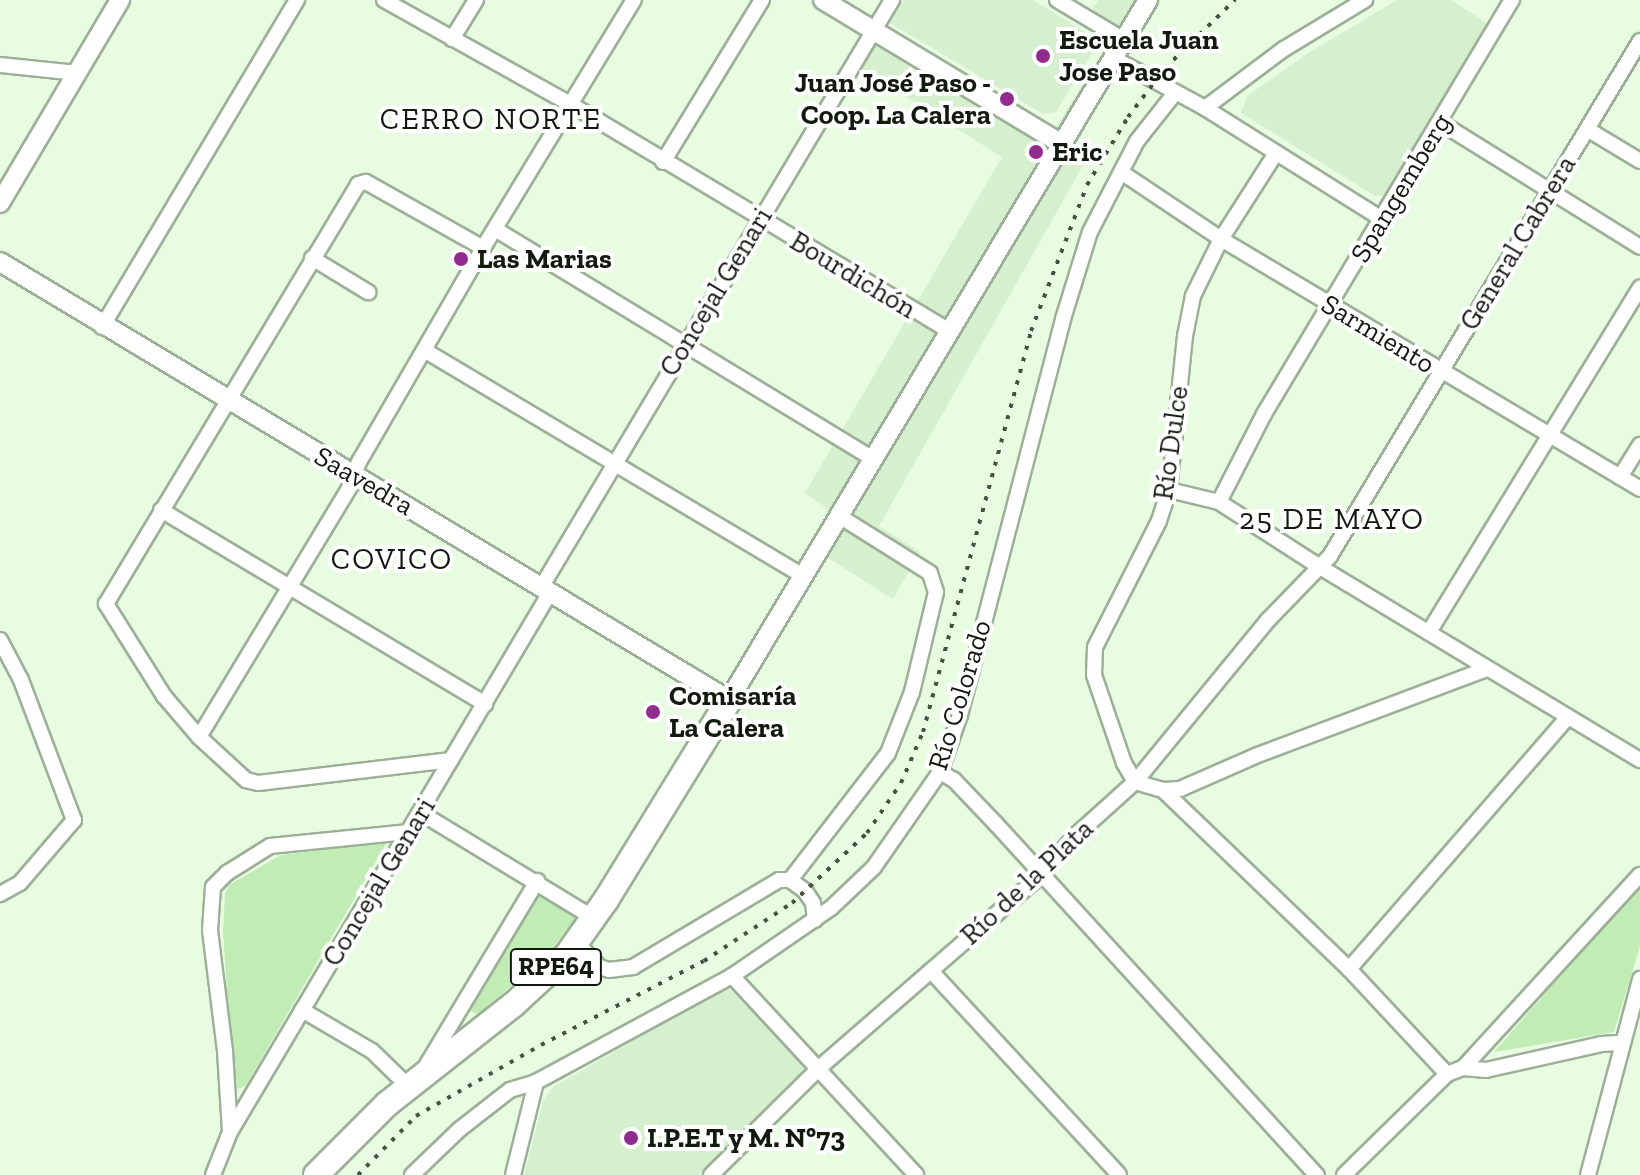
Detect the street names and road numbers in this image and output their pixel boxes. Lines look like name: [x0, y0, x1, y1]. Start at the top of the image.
street label: Spangemberg: [1343, 107, 1459, 269]
street label: General Cabrera: [1453, 150, 1583, 336]
street label: Concejal Genari: [653, 202, 779, 382]
street label: Bourdichón: [784, 224, 922, 326]
street label: Sarmiento: [1315, 287, 1441, 381]
street label: Río Dulce: [1146, 384, 1196, 502]
street label: Saavedra: [308, 439, 420, 523]
street label: Río Colorado: [921, 616, 999, 774]
street label: Concejal Genari: [316, 792, 442, 972]
street label: Río de la Plata: [954, 812, 1100, 952]
road number: RPE64: [508, 945, 604, 989]

